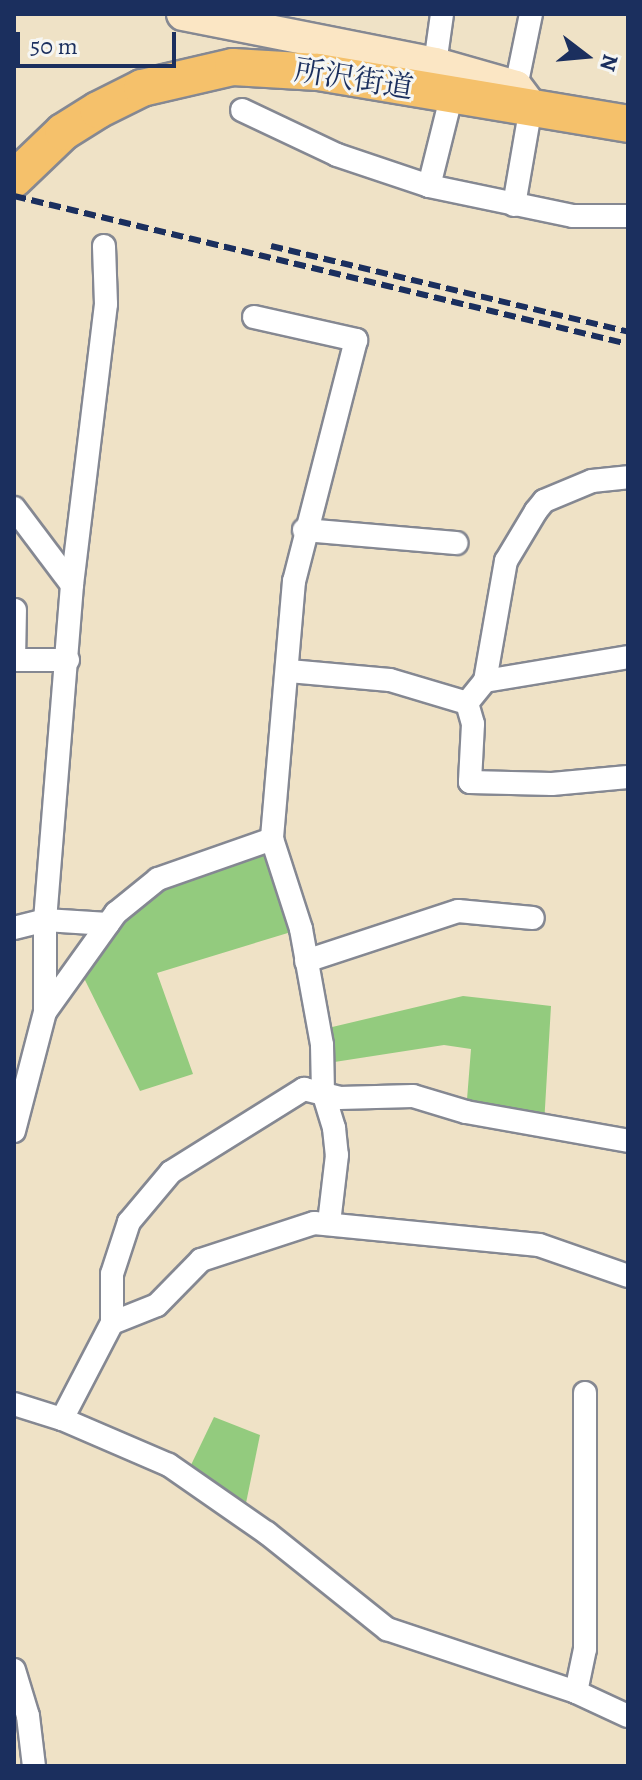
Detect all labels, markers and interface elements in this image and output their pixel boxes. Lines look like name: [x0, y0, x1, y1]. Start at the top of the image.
scale bar: [20, 16, 180, 66]
north arrow: [546, 16, 626, 96]
text: 50 m: [30, 30, 78, 62]
text: N: [592, 51, 626, 74]
street label: 所沢街道: [292, 52, 416, 106]

